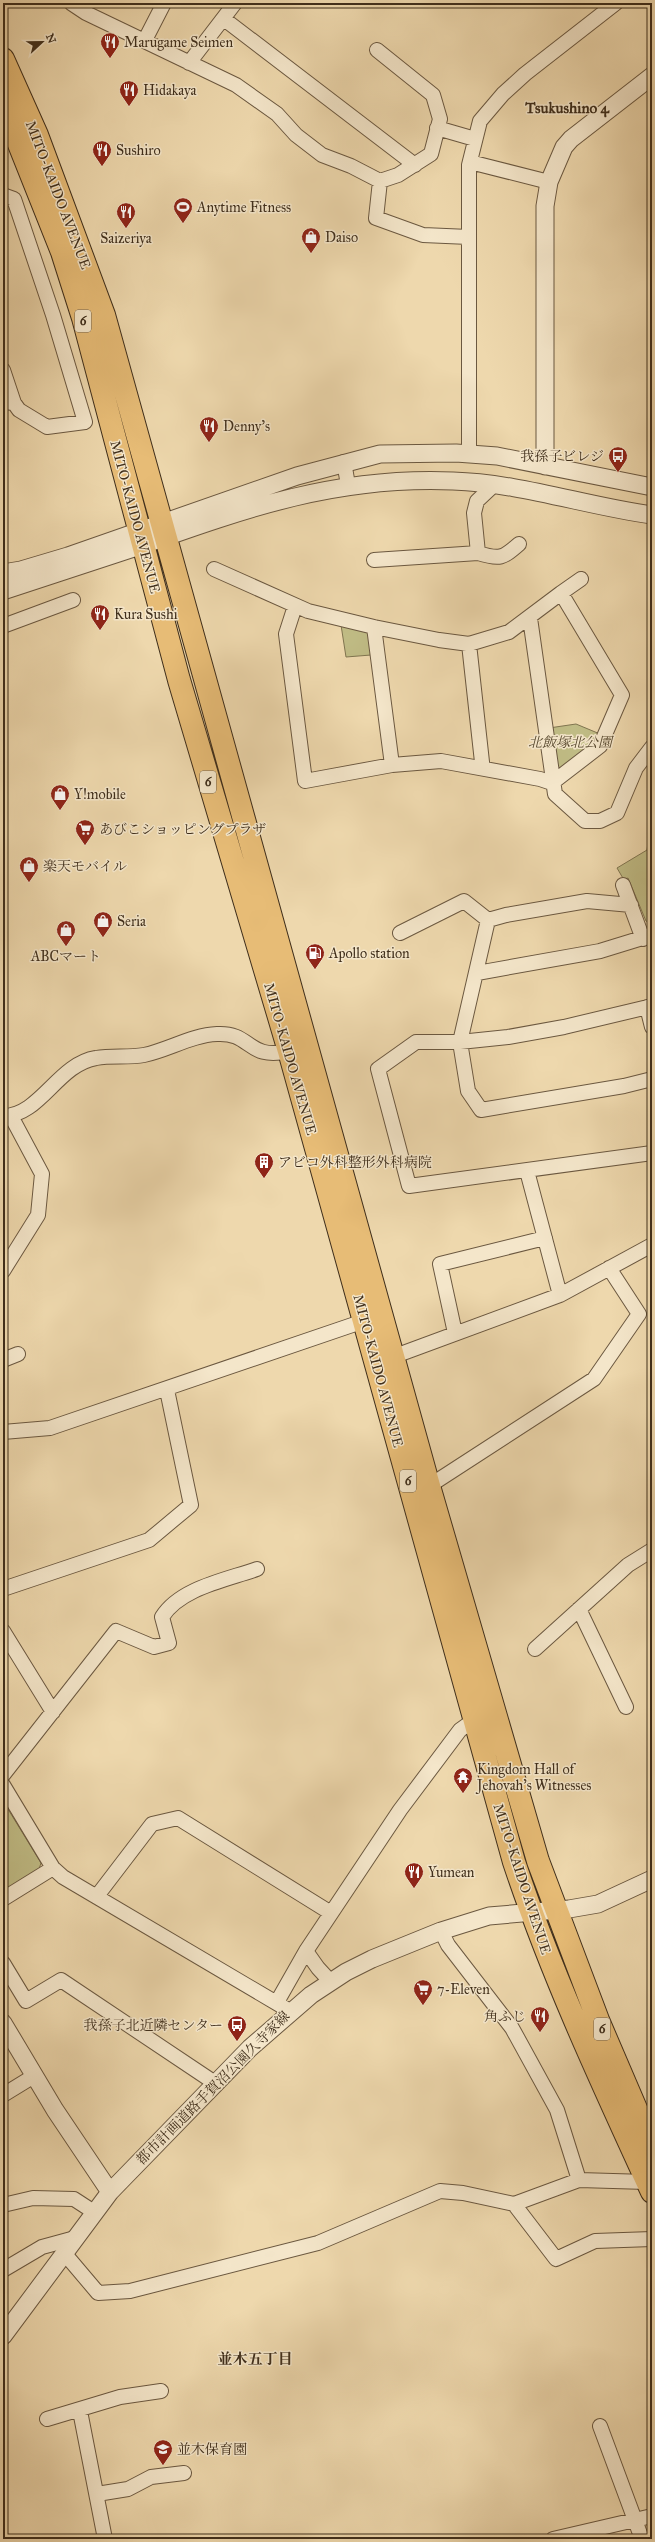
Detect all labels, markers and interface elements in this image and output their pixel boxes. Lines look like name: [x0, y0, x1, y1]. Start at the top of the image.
north arrow: [22, 22, 62, 62]
restaurant icon: Marugame Seimen: [99, 31, 121, 59]
text: N: [43, 32, 59, 46]
place label: Marugame Seimen: [124, 34, 233, 51]
restaurant icon: Hidakaya: [118, 79, 140, 107]
place label: Hidakaya: [143, 82, 197, 99]
district label: Tsukushino 4: [524, 99, 609, 118]
street label: MITO-KAIDO AVENUE: [22, 118, 94, 272]
restaurant icon: Sushiro: [91, 139, 113, 167]
place label: Sushiro: [116, 142, 161, 159]
sports icon: Anytime Fitness: [172, 196, 194, 224]
place label: Anytime Fitness: [196, 199, 291, 216]
restaurant icon: Saizeriya: [115, 201, 137, 229]
shop icon: Daiso: [300, 226, 322, 254]
place label: Daiso: [325, 229, 358, 246]
place label: Saizeriya: [100, 230, 152, 247]
road number: 6: [75, 310, 91, 332]
restaurant icon: Denny's: [198, 415, 220, 443]
place label: Denny's: [223, 418, 270, 435]
street label: MITO-KAIDO AVENUE: [106, 439, 164, 595]
bus stop icon: 我孫子ビレジ: [607, 445, 629, 473]
place label: 我孫子ビレジ: [520, 448, 604, 465]
restaurant icon: Kura Sushi: [89, 603, 111, 631]
place label: Kura Sushi: [114, 606, 178, 623]
park label: 北飯塚北公園: [528, 734, 614, 751]
road number: 6: [200, 771, 216, 793]
shop icon: Y!mobile: [49, 783, 71, 811]
place label: Y!mobile: [74, 786, 126, 803]
supermarket icon: あびこショッピングプラザ: [74, 818, 96, 846]
place label: あびこショッピングプラザ: [99, 821, 266, 838]
shop icon: 楽天モバイル: [18, 855, 40, 883]
place label: 楽天モバイル: [43, 858, 127, 875]
shop icon: Seria: [92, 910, 114, 938]
place label: Seria: [117, 913, 146, 930]
shop icon: ABCマート: [55, 919, 77, 947]
fuel station icon: Apollo station: [304, 942, 326, 970]
place label: Apollo station: [328, 945, 410, 962]
place label: ABCマート: [30, 948, 101, 965]
street label: MITO-KAIDO AVENUE: [260, 981, 320, 1137]
building icon: アビコ外科整形外科病院: [253, 1151, 275, 1179]
place label: アビコ外科整形外科病院: [278, 1154, 432, 1171]
street label: MITO-KAIDO AVENUE: [349, 1293, 407, 1449]
road number: 6: [400, 1470, 416, 1492]
place label: Kingdom Hall of Jehovah's Witnesses: [475, 1761, 591, 1795]
temple icon: Kingdom Hall of Jehovah's Witnesses: [452, 1766, 474, 1794]
street label: MITO-KAIDO AVENUE: [490, 1801, 554, 1957]
restaurant icon: Yumean: [403, 1861, 425, 1889]
place label: Yumean: [428, 1864, 475, 1881]
supermarket icon: 7-Eleven: [412, 1978, 434, 2006]
place label: 7-Eleven: [437, 1981, 490, 1998]
restaurant icon: 角ふじ: [529, 2005, 551, 2033]
street label: 都市計画道路手賀沼公園久寺家線: [133, 2008, 293, 2168]
place label: 角ふじ: [484, 2008, 526, 2025]
bus stop icon: 我孫子北近隣センター: [226, 2014, 248, 2042]
place label: 我孫子北近隣センター: [84, 2017, 223, 2034]
road number: 6: [594, 2018, 610, 2040]
district label: 並木五丁目: [217, 2350, 293, 2368]
school or university icon: 並木保育園: [152, 2438, 174, 2466]
place label: 並木保育園: [177, 2441, 247, 2458]

